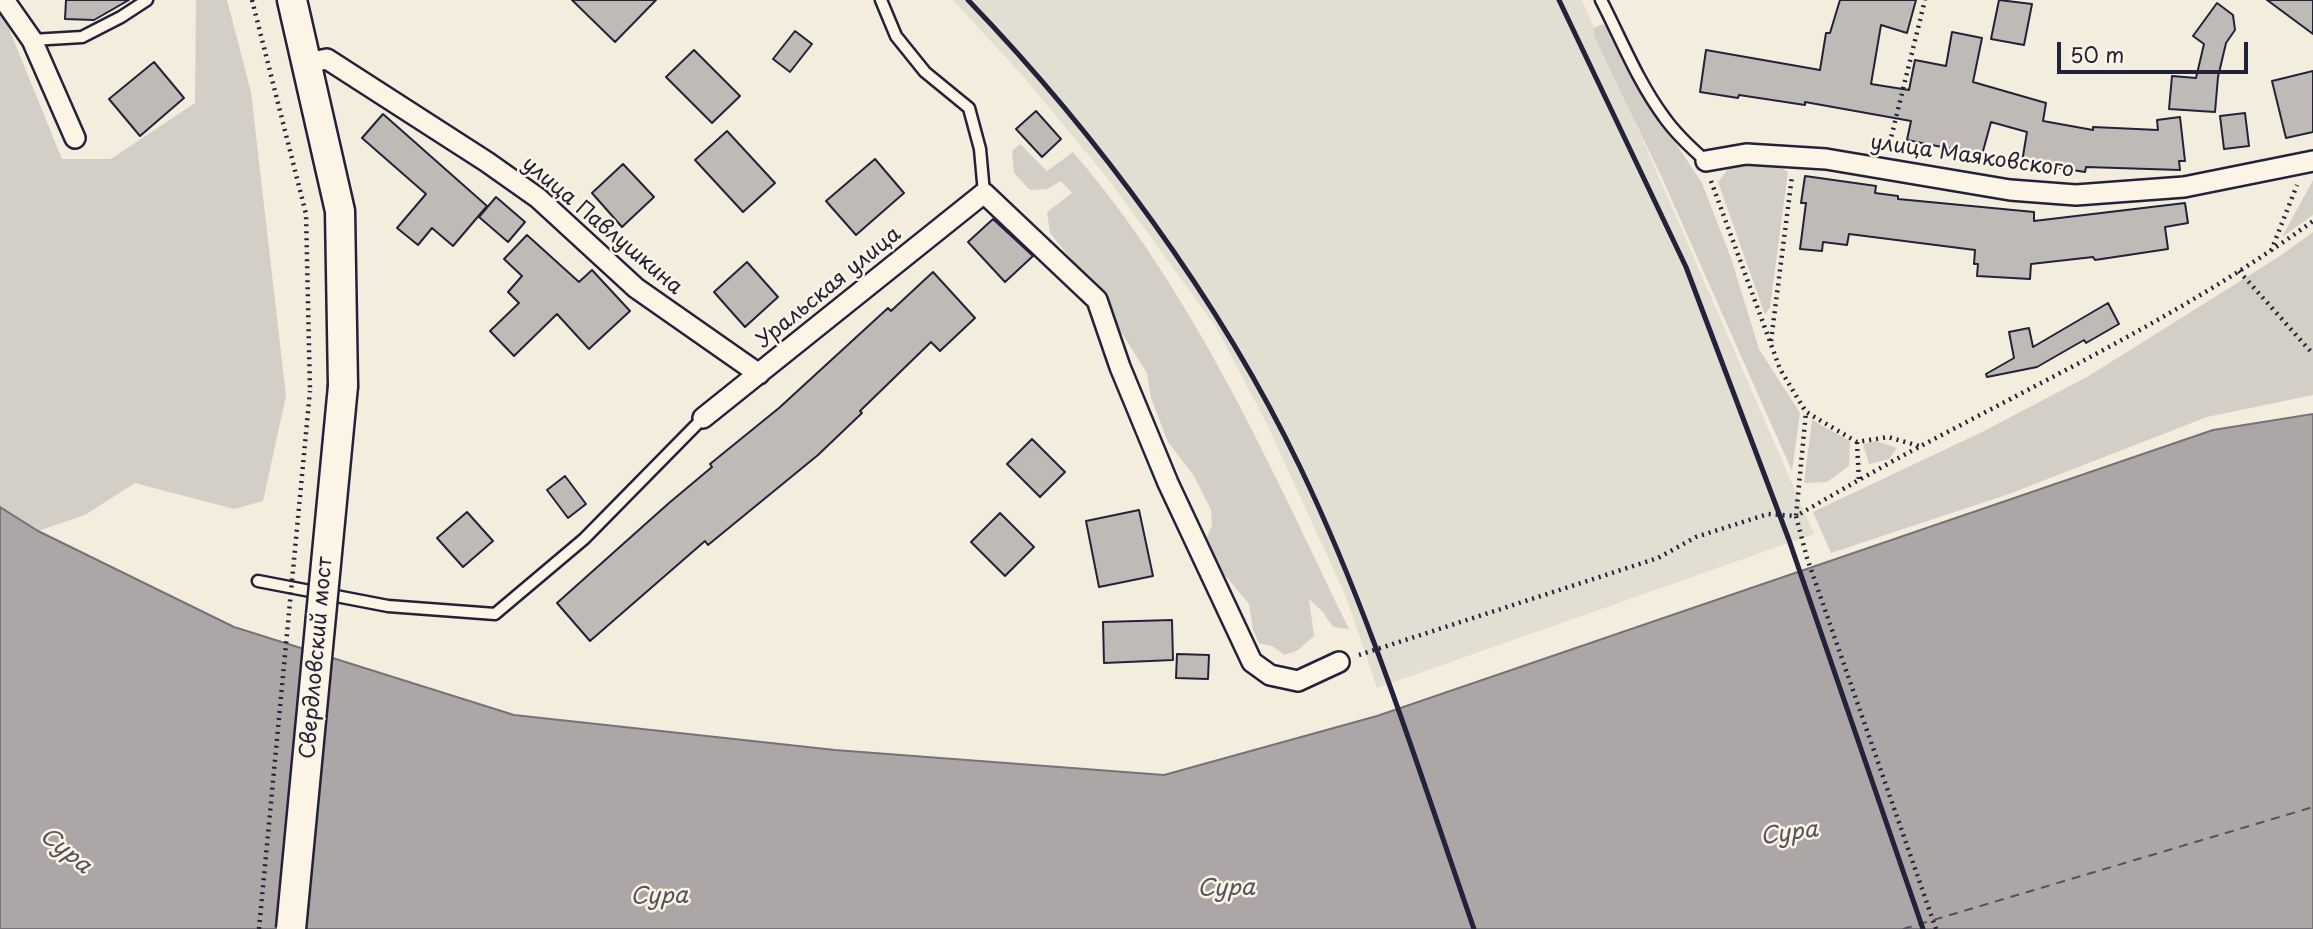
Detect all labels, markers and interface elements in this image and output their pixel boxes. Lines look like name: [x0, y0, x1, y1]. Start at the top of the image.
scale bar: [2061, 28, 2252, 72]
text: 50 m: [2070, 38, 2124, 70]
street label: улица Маяковского: [1868, 130, 2076, 184]
street label: улица Павлушкина: [517, 152, 687, 300]
street label: Уральская улица: [752, 222, 906, 354]
street label: Свердловский мост: [296, 556, 338, 760]
water label: Сура: [1758, 816, 1820, 852]
water label: Сура: [34, 822, 96, 880]
water label: Сура: [1197, 875, 1255, 903]
water label: Сура: [630, 883, 688, 911]

